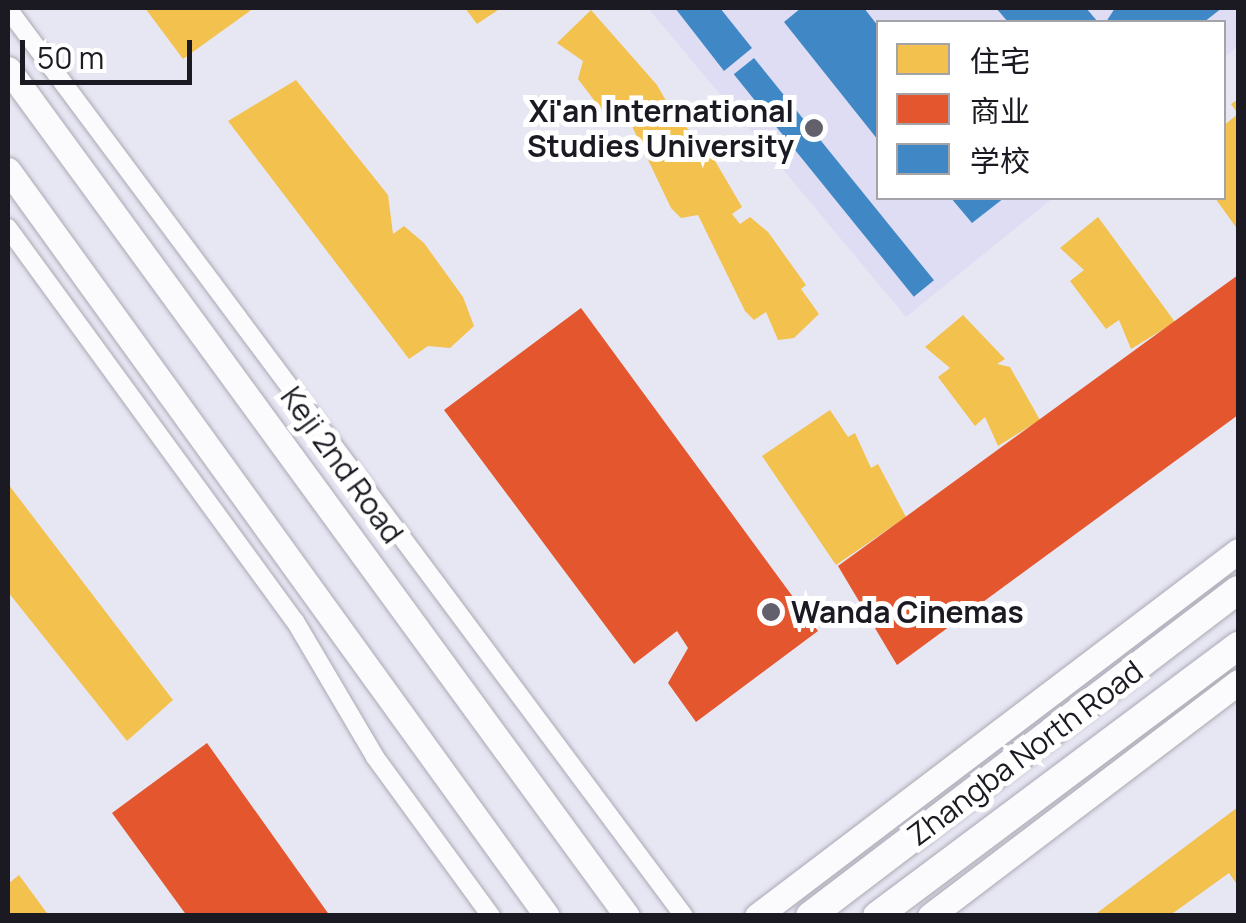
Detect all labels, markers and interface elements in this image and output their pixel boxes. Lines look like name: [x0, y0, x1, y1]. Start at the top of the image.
scale bar: [25, 20, 198, 82]
legend: [876, 20, 1226, 200]
text: 50 m: [37, 37, 104, 78]
text: 住宅: [970, 40, 1030, 81]
text: 商业: [970, 90, 1030, 131]
place label: Xi'an International Studies University: [527, 93, 794, 164]
marker: Xi'an International Studies University: [803, 117, 825, 139]
text: 学校: [970, 140, 1030, 181]
street label: Keji 2nd Road: [273, 380, 411, 550]
place label: Wanda Cinemas: [791, 594, 1024, 630]
marker: Wanda Cinemas: [760, 601, 782, 623]
street label: Zhangba North Road: [900, 653, 1150, 853]

